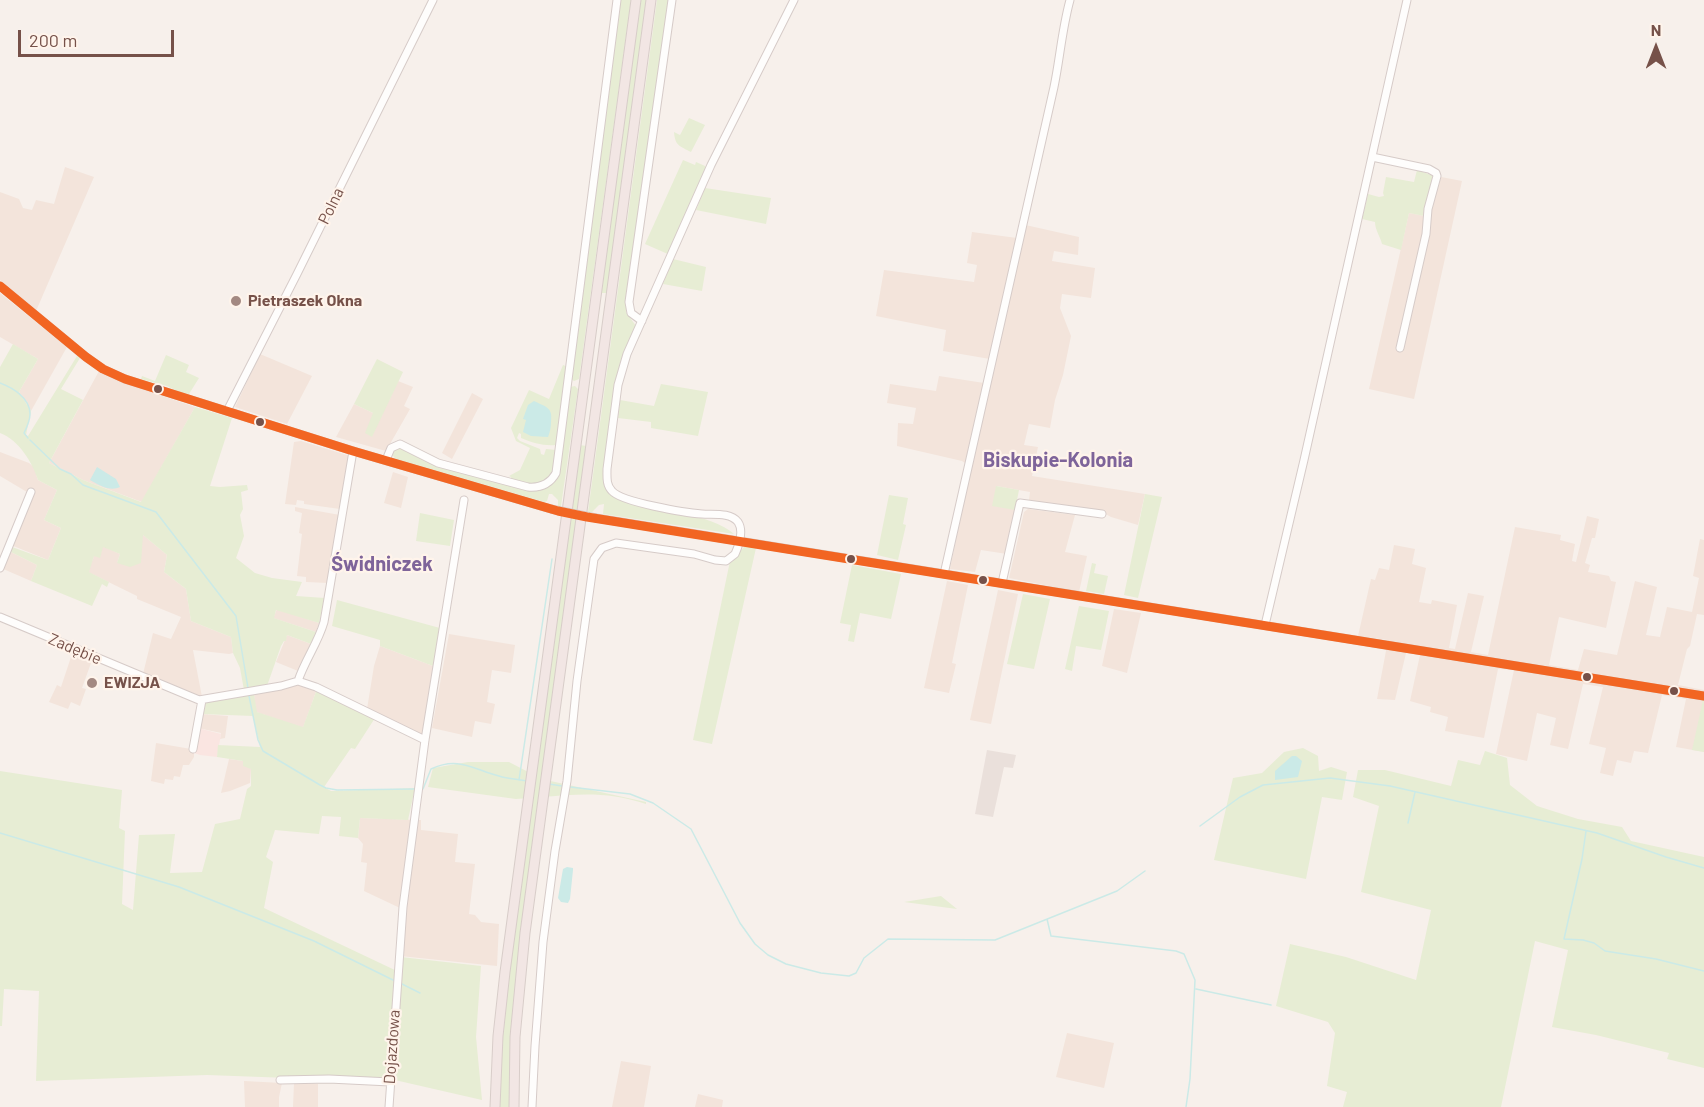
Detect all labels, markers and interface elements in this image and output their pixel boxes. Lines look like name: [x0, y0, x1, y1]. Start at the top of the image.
scale bar: [21, 18, 177, 56]
north arrow: [1626, 18, 1686, 78]
text: N: [1651, 20, 1661, 39]
text: 200 m: [29, 29, 77, 51]
street label: Polna: [314, 185, 348, 227]
place label: Pietraszek Okna: [248, 291, 362, 311]
marker: Pietraszek Okna: [229, 294, 243, 308]
unlabelled marker: [152, 383, 164, 395]
unlabelled marker: [254, 416, 266, 428]
district label: Biskupie-Kolonia: [983, 448, 1133, 472]
district label: Świdniczek: [331, 552, 433, 576]
unlabelled marker: [845, 553, 857, 565]
unlabelled marker: [977, 574, 989, 586]
street label: Zadębie: [46, 629, 104, 669]
unlabelled marker: [1581, 671, 1593, 683]
place label: EWIZJA: [104, 673, 160, 693]
marker: EWIZJA: [85, 676, 99, 690]
unlabelled marker: [1668, 685, 1680, 697]
street label: Dojazdowa: [380, 1009, 404, 1085]

